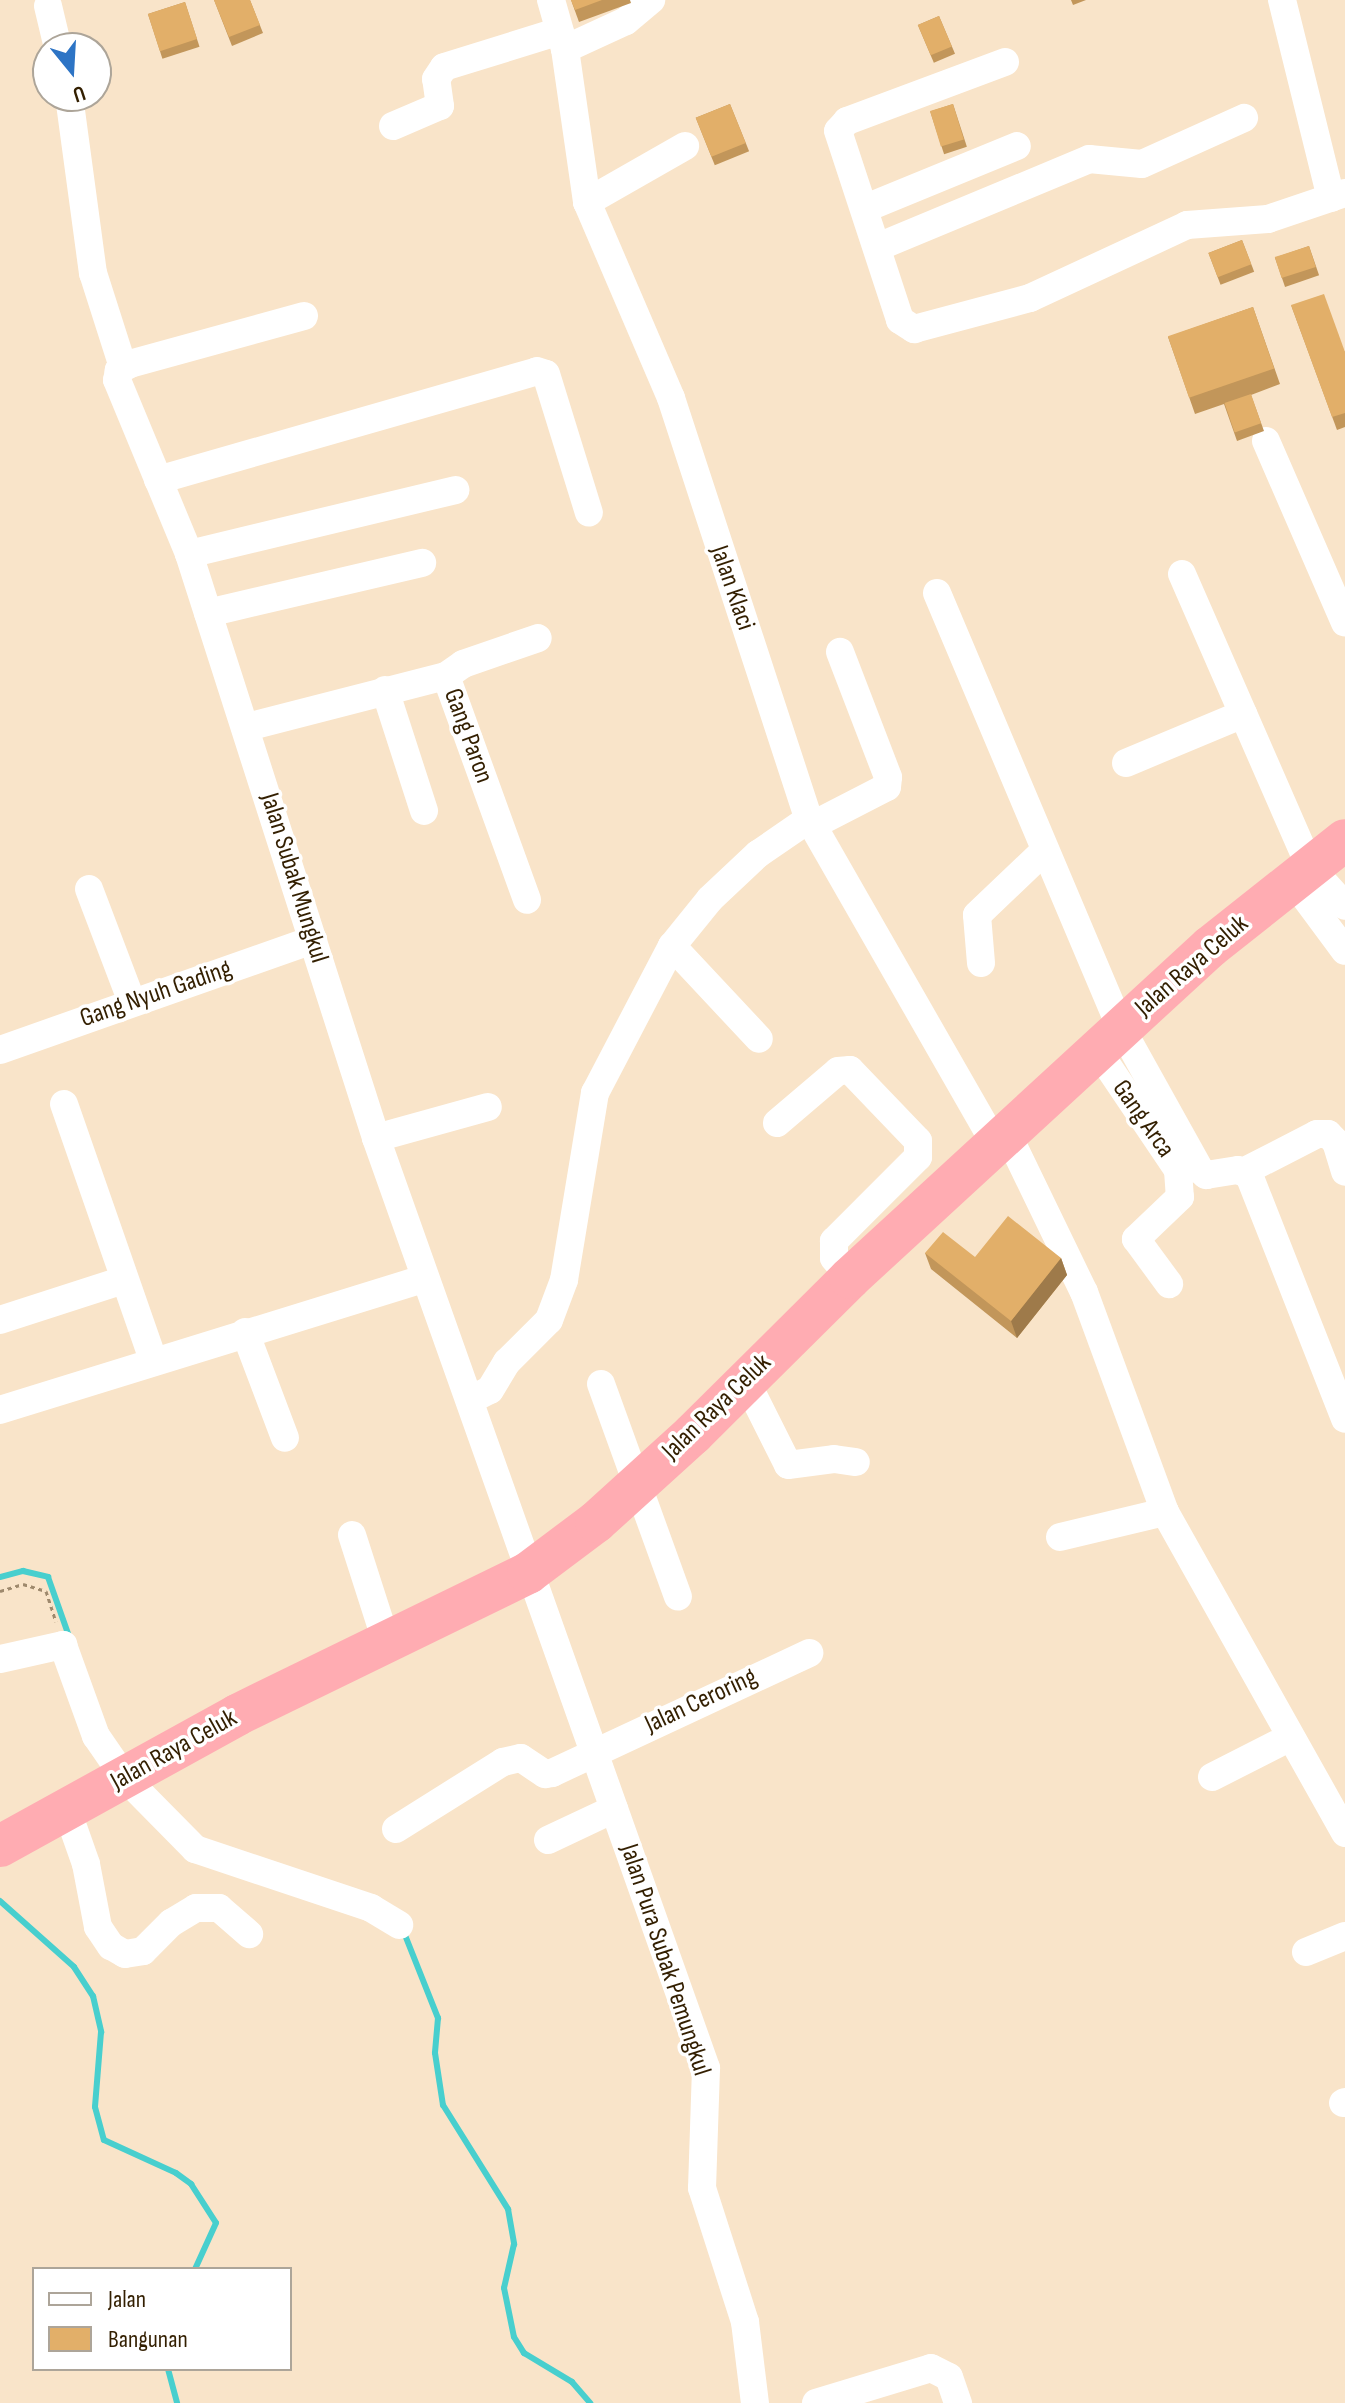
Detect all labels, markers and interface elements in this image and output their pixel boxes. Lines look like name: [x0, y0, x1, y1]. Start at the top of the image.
north arrow: [32, 32, 112, 112]
text: U: [69, 79, 89, 108]
street label: Jalan Klaci: [703, 542, 761, 634]
street label: Gang Paron: [437, 685, 499, 787]
street label: Jalan Subak Mungkul: [253, 789, 335, 967]
street label: Jalan Raya Celuk: [1129, 909, 1255, 1023]
street label: Gang Nyuh Gading: [76, 954, 236, 1034]
street label: Gang Arca: [1105, 1074, 1181, 1164]
street label: Jalan Raya Celuk: [656, 1347, 778, 1467]
street label: Jalan Ceroring: [640, 1662, 762, 1740]
street label: Jalan Raya Celuk: [106, 1703, 242, 1797]
street label: Jalan Pura Subak Pemungkul: [613, 1840, 717, 2080]
legend: [32, 2267, 292, 2371]
text: Jalan: [108, 2285, 146, 2314]
text: Bangunan: [108, 2325, 188, 2354]

